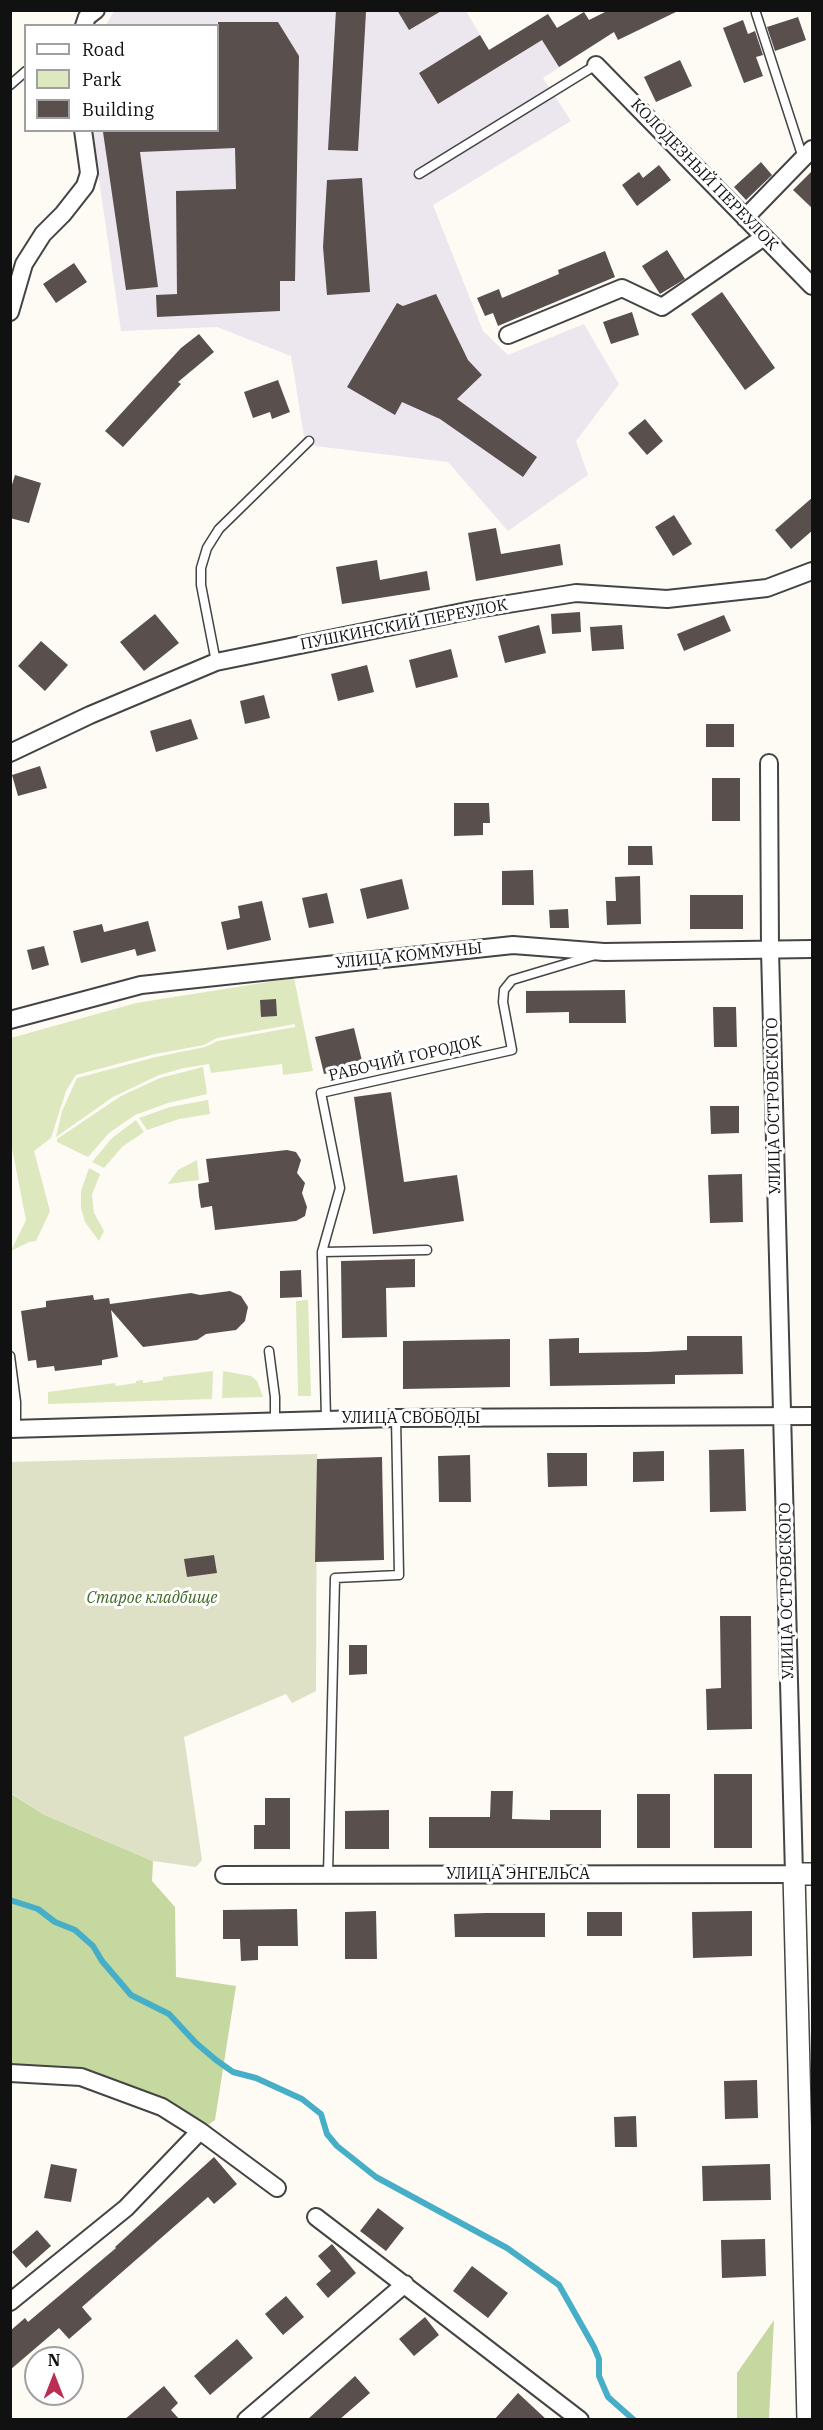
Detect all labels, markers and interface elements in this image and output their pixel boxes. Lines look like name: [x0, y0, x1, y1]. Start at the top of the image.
legend: [24, 24, 219, 132]
text: Road: [82, 38, 125, 61]
text: Park: [82, 68, 121, 91]
street label: КОЛОДЕЗНЫЙ ПЕРЕУЛОК: [626, 95, 782, 255]
text: Building: [82, 98, 154, 121]
street label: ПУШКИНСКИЙ ПЕРЕУЛОК: [299, 595, 509, 655]
street label: УЛИЦА КОММУНЫ: [335, 939, 483, 973]
street label: УЛИЦА ОСТРОВСКОГО: [763, 1017, 785, 1195]
street label: РАБОЧИЙ ГОРОДОК: [327, 1032, 483, 1086]
street label: УЛИЦА СВОБОДЫ: [342, 1408, 480, 1428]
street label: УЛИЦА ОСТРОВСКОГО: [776, 1502, 798, 1680]
park label: Старое кладбище: [87, 1588, 217, 1608]
street label: УЛИЦА ЭНГЕЛЬСА: [446, 1864, 590, 1884]
north arrow: [24, 2346, 84, 2406]
text: N: [48, 2350, 60, 2370]

